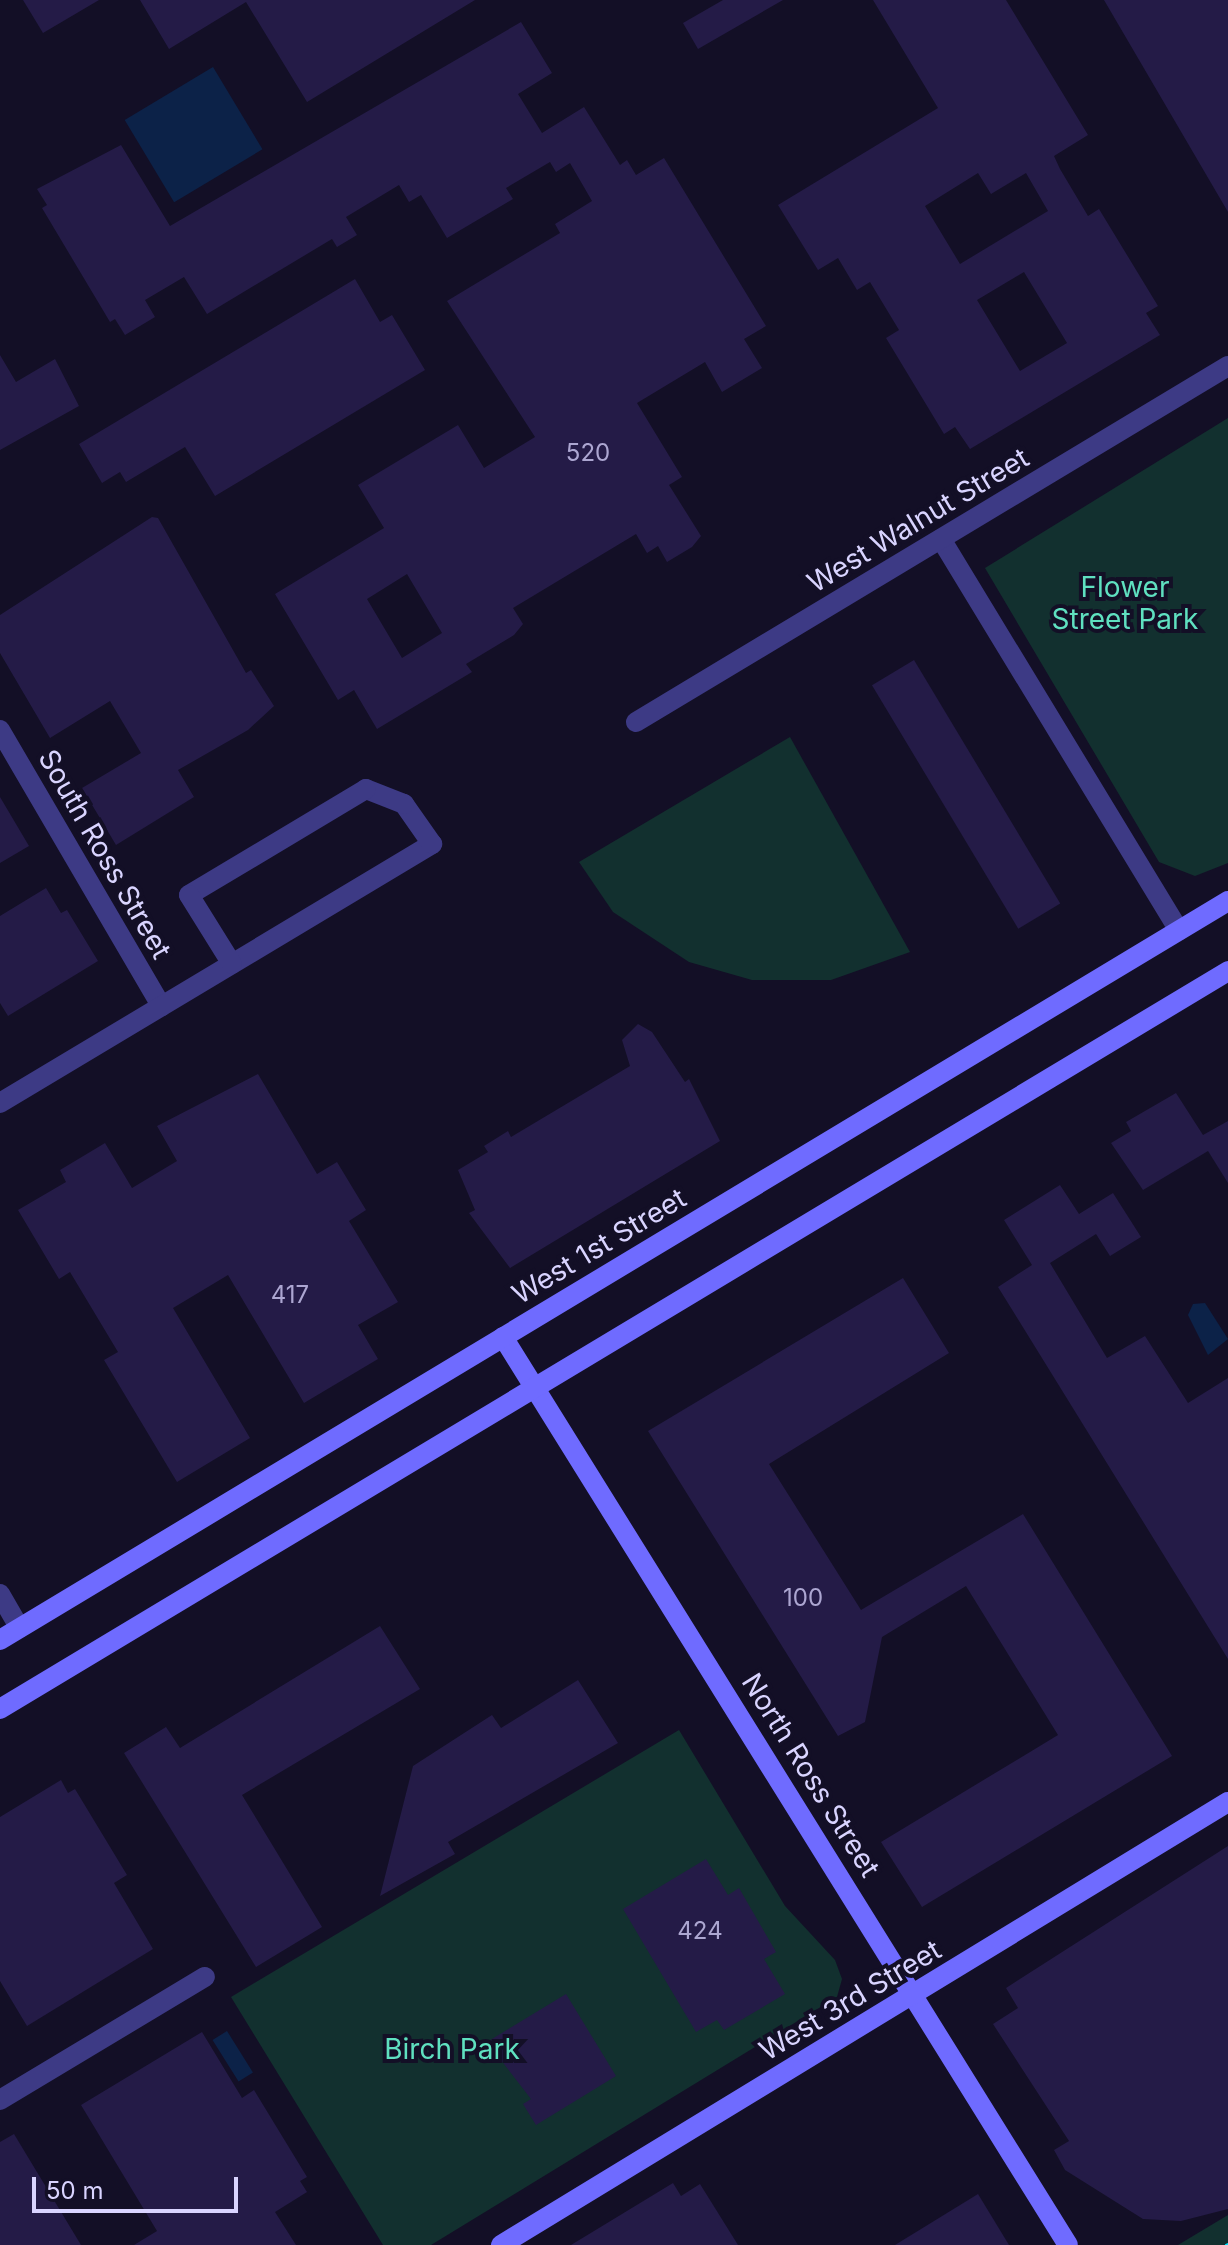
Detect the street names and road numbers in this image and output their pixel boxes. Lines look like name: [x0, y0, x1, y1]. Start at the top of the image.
street label: West Walnut Street: [801, 441, 1035, 599]
street label: South Ross Street: [32, 744, 178, 964]
street label: West 1st Street: [506, 1181, 692, 1311]
street label: North Ross Street: [735, 1667, 887, 1883]
street label: West 3rd Street: [753, 1933, 947, 2067]

